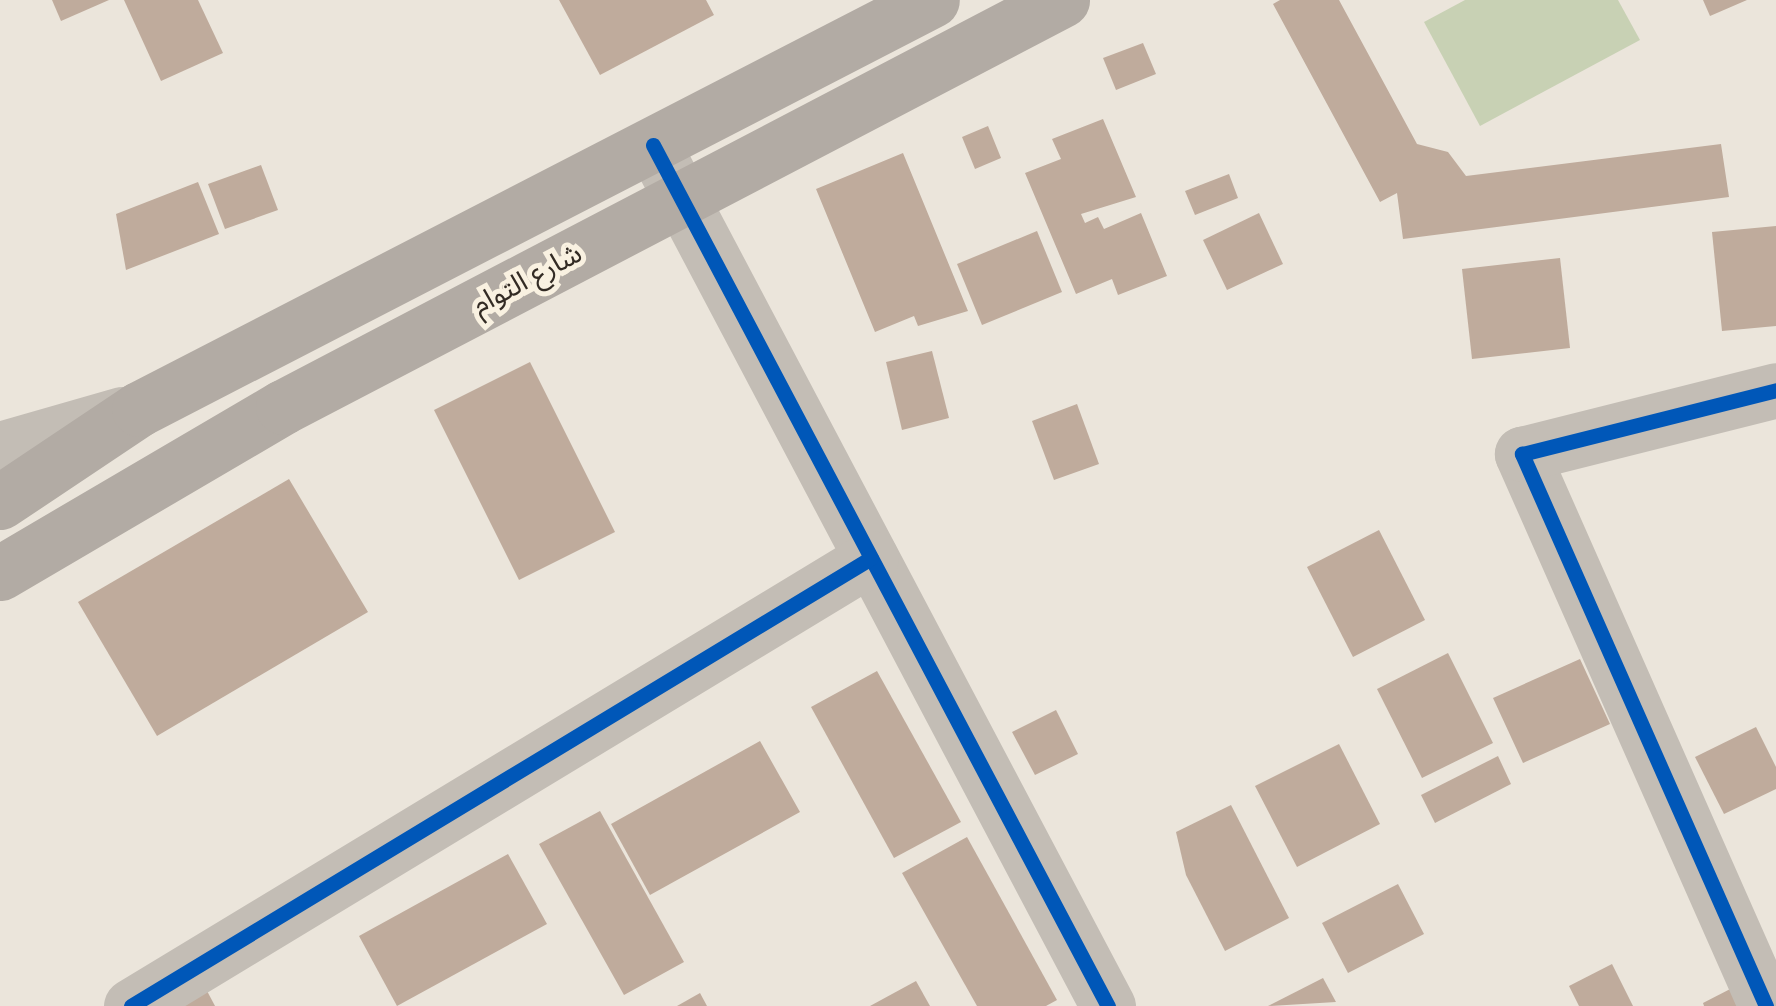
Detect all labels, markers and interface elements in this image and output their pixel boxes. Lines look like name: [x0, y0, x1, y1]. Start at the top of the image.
street label: شارع التوام: [466, 236, 588, 322]

